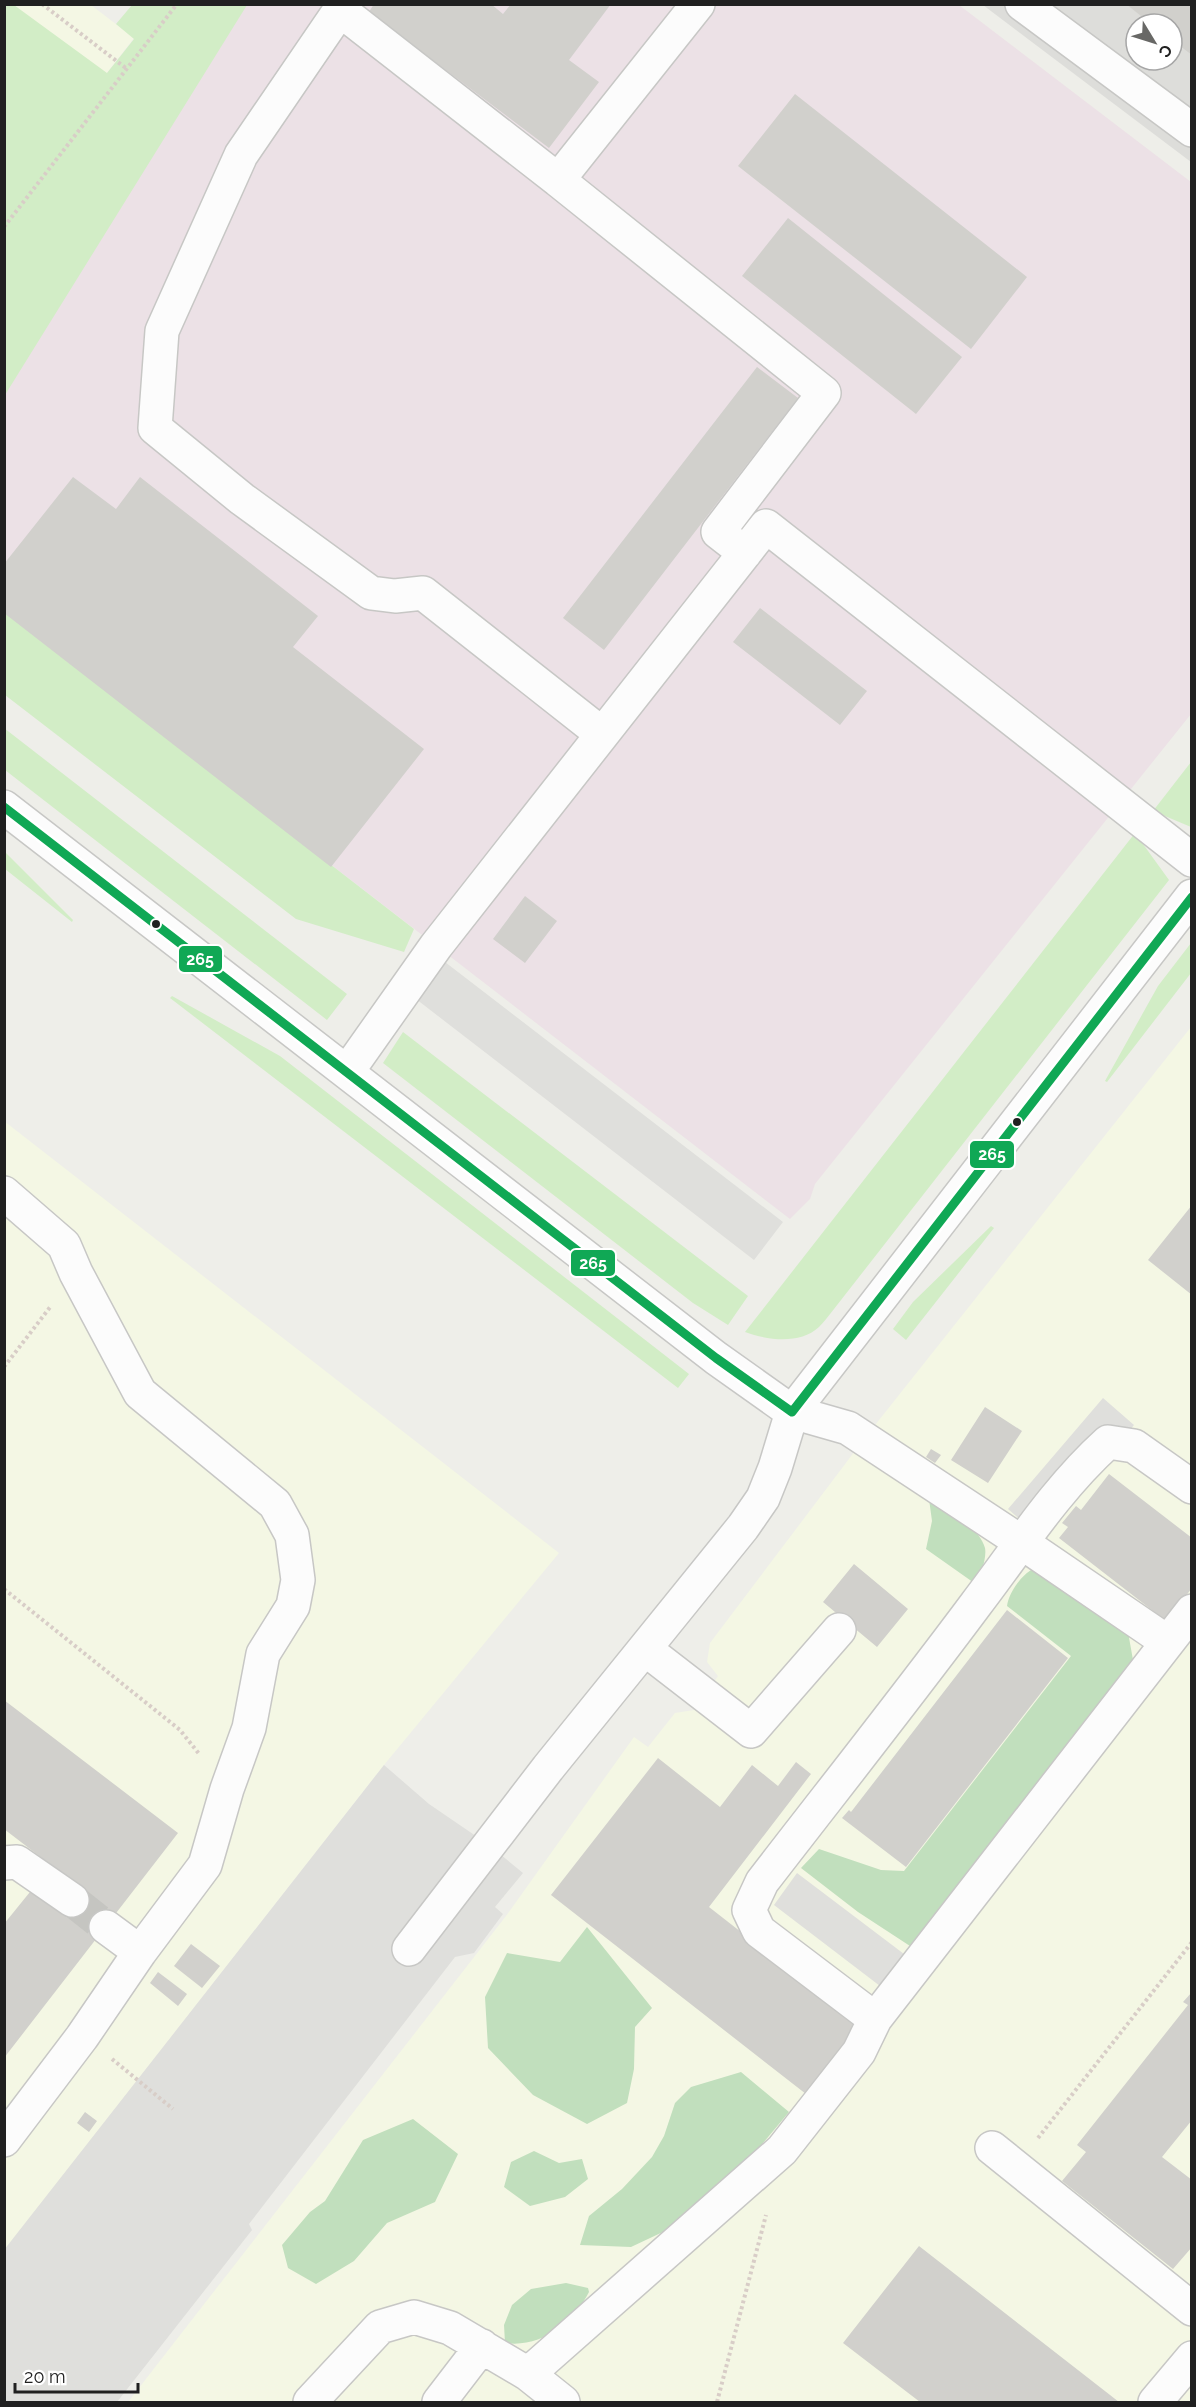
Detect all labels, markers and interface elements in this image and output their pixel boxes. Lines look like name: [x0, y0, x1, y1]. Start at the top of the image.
north arrow: [1124, 12, 1184, 72]
text: С: [1155, 41, 1176, 61]
unlabelled marker: [150, 918, 162, 930]
line badge: 265: [178, 945, 223, 973]
text: 265: [186, 950, 214, 969]
unlabelled marker: [1011, 1116, 1023, 1128]
line badge: 265: [969, 1140, 1015, 1169]
text: 265: [978, 1145, 1006, 1164]
line badge: 265: [570, 1249, 616, 1277]
text: 265: [579, 1254, 607, 1273]
scale bar: [15, 2356, 138, 2394]
text: 20 m: [24, 2366, 66, 2387]

